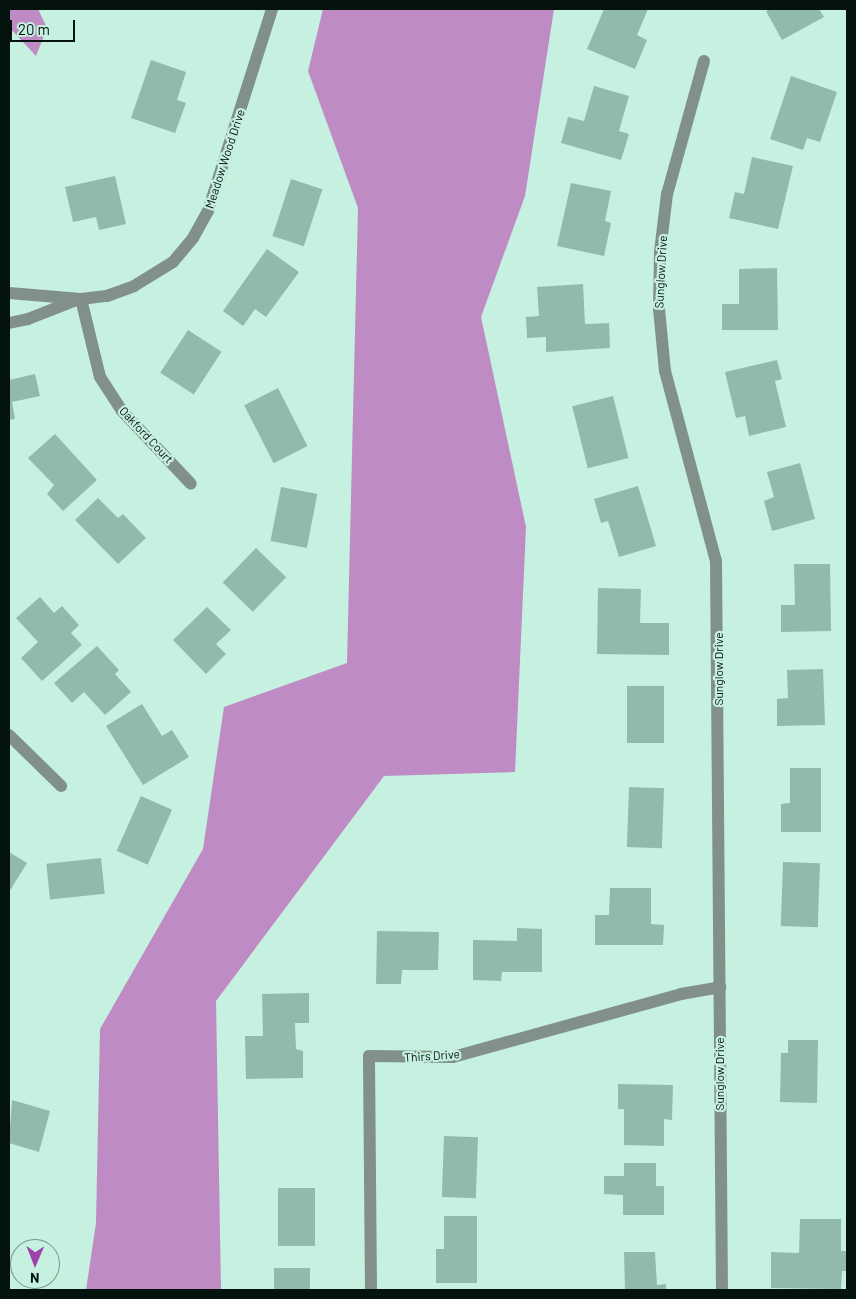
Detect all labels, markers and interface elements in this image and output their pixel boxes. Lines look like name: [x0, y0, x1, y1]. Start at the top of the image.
scale bar: [12, 10, 78, 42]
text: 20 m: [18, 20, 50, 38]
street label: Meadow Wood Drive: [202, 107, 248, 211]
street label: Sunglow Drive: [652, 235, 670, 309]
street label: Oakford Court: [116, 404, 176, 466]
street label: Sunglow Drive: [712, 632, 726, 706]
street label: Sunglow Drive: [713, 1037, 727, 1111]
street label: Thirs Drive: [404, 1047, 460, 1065]
north arrow: [10, 1239, 60, 1289]
text: N: [30, 1270, 40, 1287]

